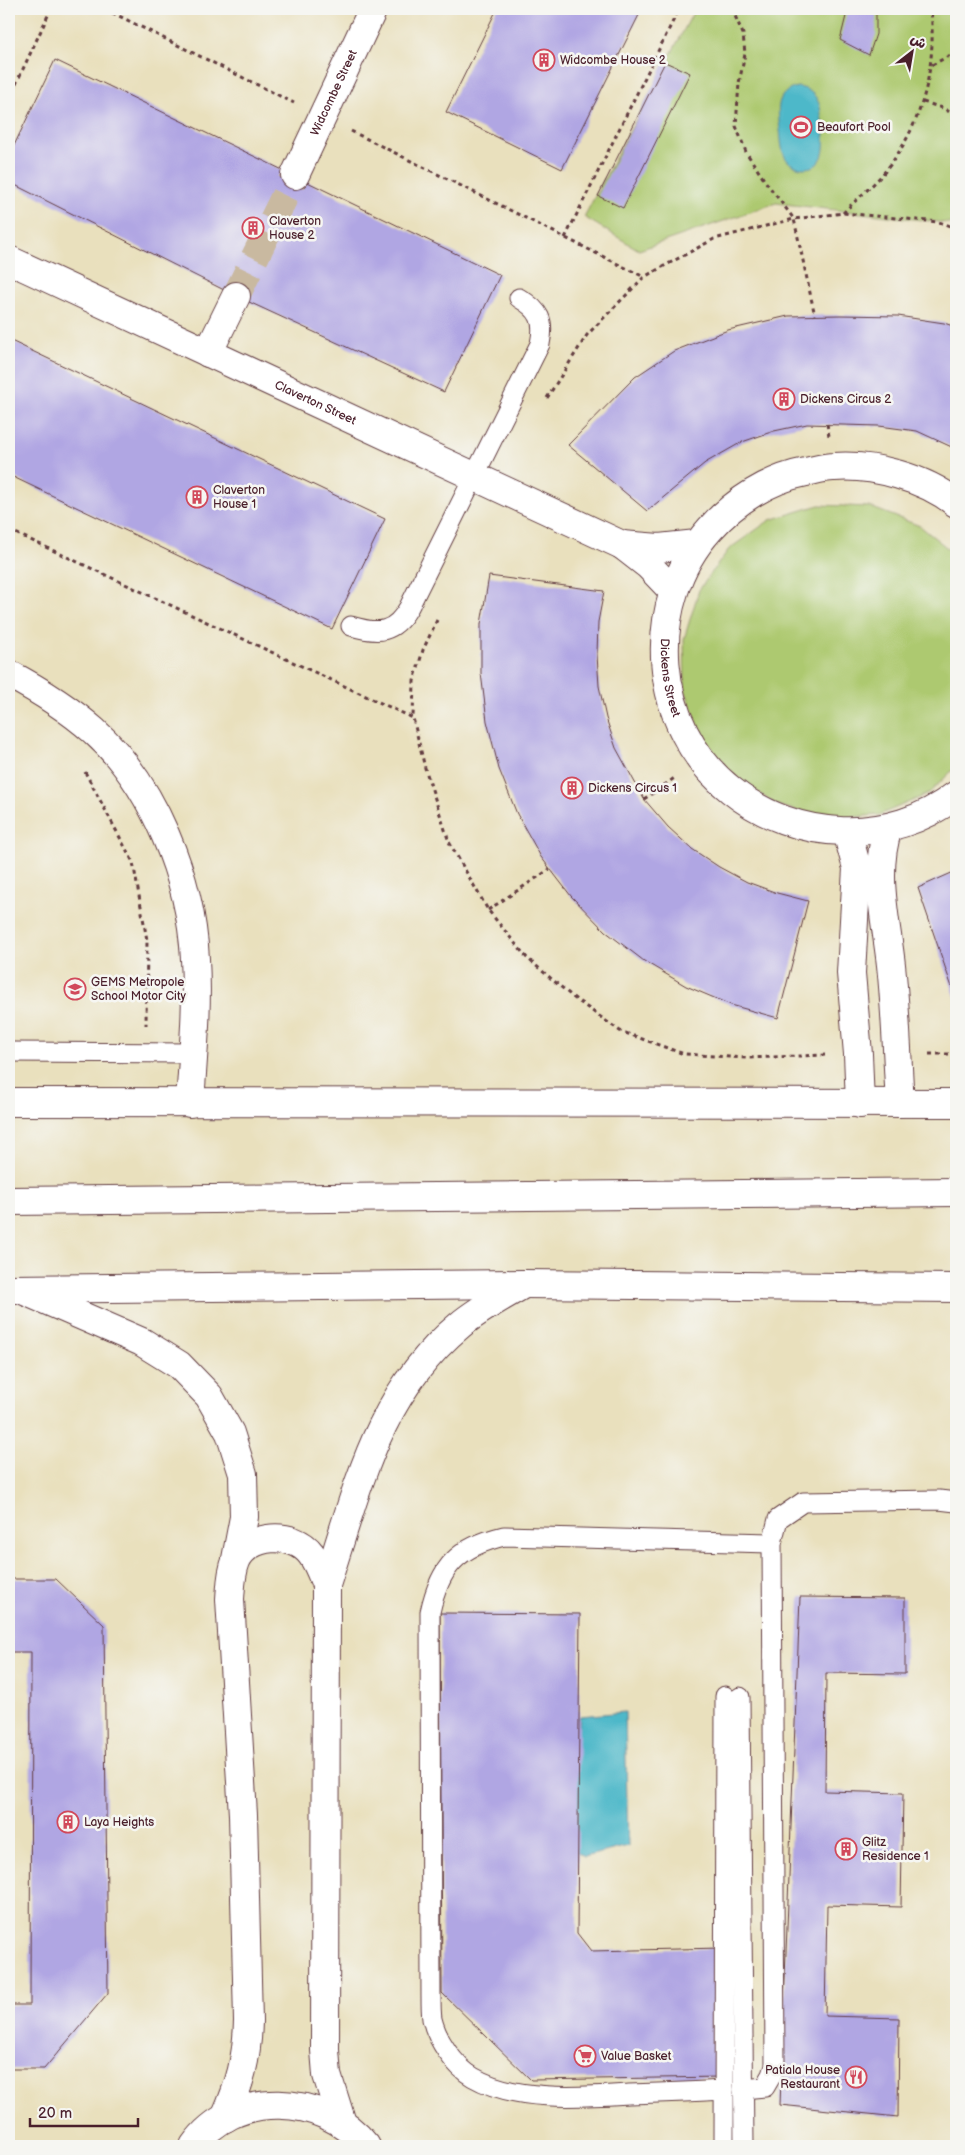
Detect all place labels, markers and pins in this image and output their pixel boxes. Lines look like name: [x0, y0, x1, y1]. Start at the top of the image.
building icon: Widcombe House 2: [532, 48, 556, 72]
place label: Widcombe House 2: [560, 53, 666, 68]
sports icon: Beaufort Pool: [789, 115, 813, 139]
place label: Beaufort Pool: [817, 120, 891, 135]
place label: Claverton House 2: [269, 214, 321, 243]
building icon: Claverton House 2: [241, 216, 265, 240]
building icon: Dickens Circus 2: [772, 387, 796, 411]
place label: Dickens Circus 2: [800, 392, 891, 407]
place label: Claverton House 1: [213, 483, 265, 512]
building icon: Claverton House 1: [185, 485, 209, 509]
building icon: Dickens Circus 1: [560, 776, 584, 800]
place label: Dickens Circus 1: [588, 781, 677, 796]
place label: GEMS Metropole School Motor City: [91, 975, 187, 1004]
school or university icon: GEMS Metropole School Motor City: [63, 977, 87, 1001]
building icon: Laya Heights: [56, 1810, 80, 1834]
place label: Laya Heights: [84, 1815, 154, 1830]
place label: Glitz Residence 1: [862, 1835, 929, 1864]
building icon: Glitz Residence 1: [834, 1837, 858, 1861]
supermarket icon: Value Basket: [573, 2044, 597, 2068]
place label: Value Basket: [601, 2049, 672, 2064]
place label: Patiala House Restaurant: [765, 2063, 840, 2092]
restaurant icon: Patiala House Restaurant: [844, 2065, 868, 2089]

